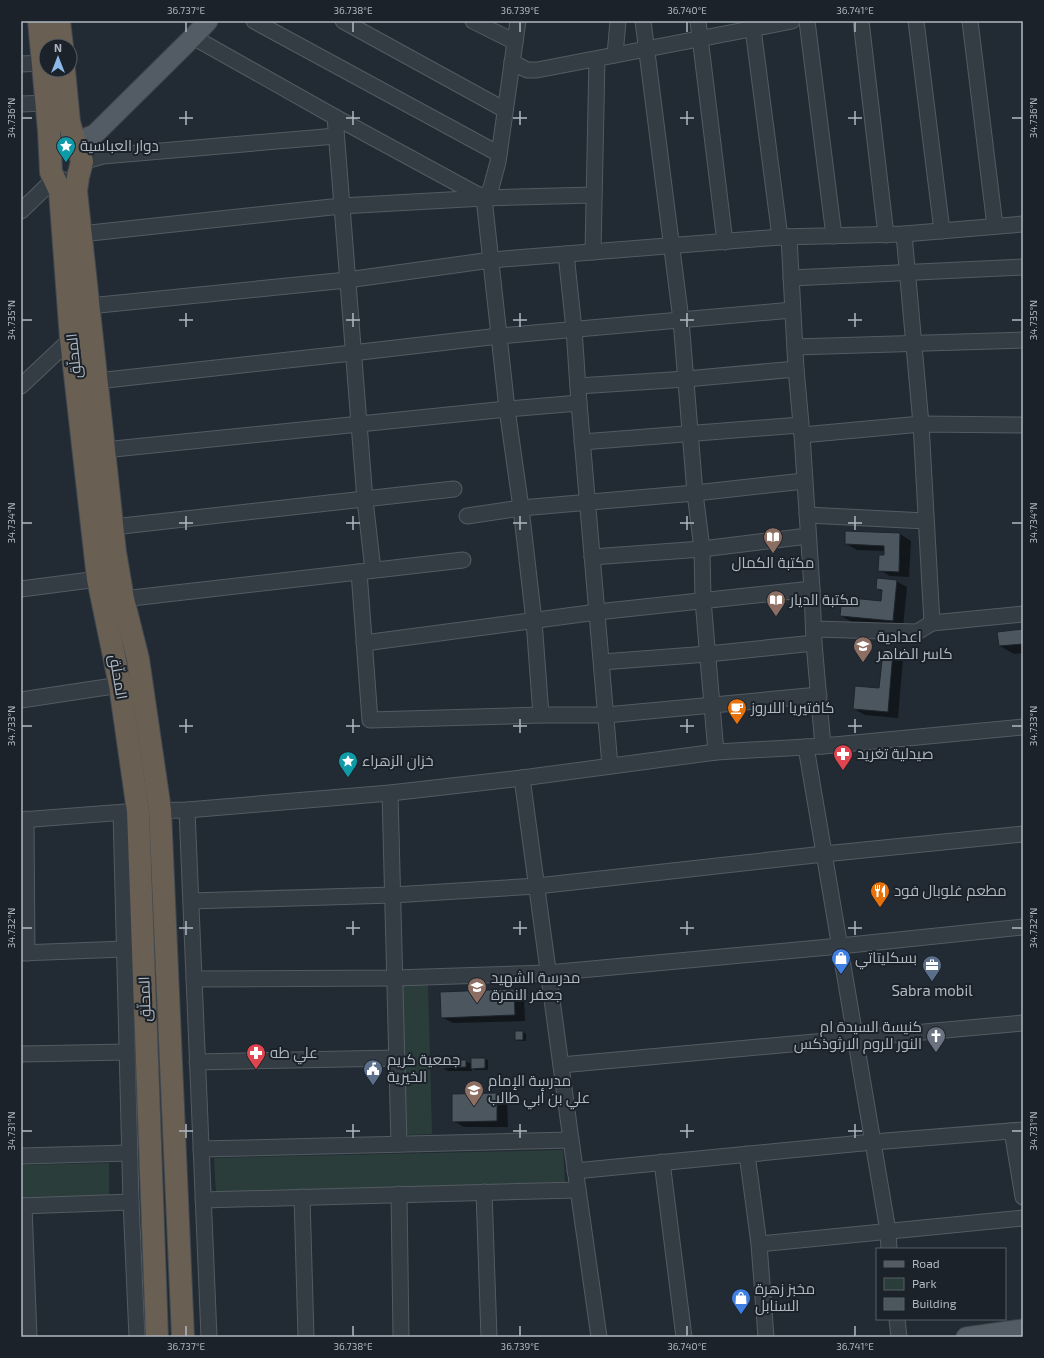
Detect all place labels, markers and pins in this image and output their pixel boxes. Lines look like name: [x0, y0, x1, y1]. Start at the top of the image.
place icon: دوار العباسية: [55, 135, 77, 163]
place label: دوار العباسية: [80, 136, 159, 155]
library icon: مكتبة الكمال: [762, 526, 784, 554]
place label: مكتبة الكمال: [732, 553, 814, 572]
library icon: مكتبة الديار: [765, 589, 787, 617]
place label: مكتبة الديار: [789, 590, 859, 609]
place label: اعدادية كاسر الضاهر: [876, 627, 953, 663]
school or university icon: اعدادية كاسر الضاهر: [852, 635, 874, 663]
cafe icon: كافتيريا اللاروز: [726, 697, 748, 725]
place label: كافتيريا اللاروز: [750, 698, 835, 717]
pharmacy icon: صيدلية تغريد: [832, 743, 854, 771]
place label: صيدلية تغريد: [857, 744, 934, 763]
place icon: خزان الزهراء: [337, 750, 359, 778]
place label: خزان الزهراء: [362, 751, 434, 771]
restaurant icon: مطعم غلوبال فود: [869, 880, 891, 908]
place label: مطعم غلوبال فود: [894, 881, 1007, 901]
shop icon: بسكليتاتي: [830, 947, 852, 975]
place label: بسكليتاتي: [855, 948, 917, 970]
office icon: Sabra mobil: [921, 954, 943, 982]
place label: مدرسة الشهيد جعفر النمرة: [491, 968, 580, 1004]
school or university icon: مدرسة الشهيد جعفر النمرة: [466, 976, 488, 1004]
place label: Sabra mobil: [891, 981, 973, 999]
place label: كنيسة السيدة ام النور للروم الارثوذكس: [794, 1017, 922, 1054]
church icon: كنيسة السيدة ام النور للروم الارثوذكس: [925, 1025, 947, 1053]
pharmacy icon: علي طه: [245, 1042, 267, 1070]
place label: علي طه: [270, 1043, 318, 1065]
place label: جمعية كريم الخيرية: [387, 1050, 460, 1086]
public building icon: جمعية كريم الخيرية: [362, 1058, 384, 1086]
place label: مدرسة الإمام علي بن أبي طالب: [488, 1071, 590, 1110]
school or university icon: مدرسة الإمام علي بن أبي طالب: [463, 1079, 485, 1107]
place label: مخبز زهرة السنابل: [755, 1279, 815, 1316]
shop icon: مخبز زهرة السنابل: [730, 1287, 752, 1315]

